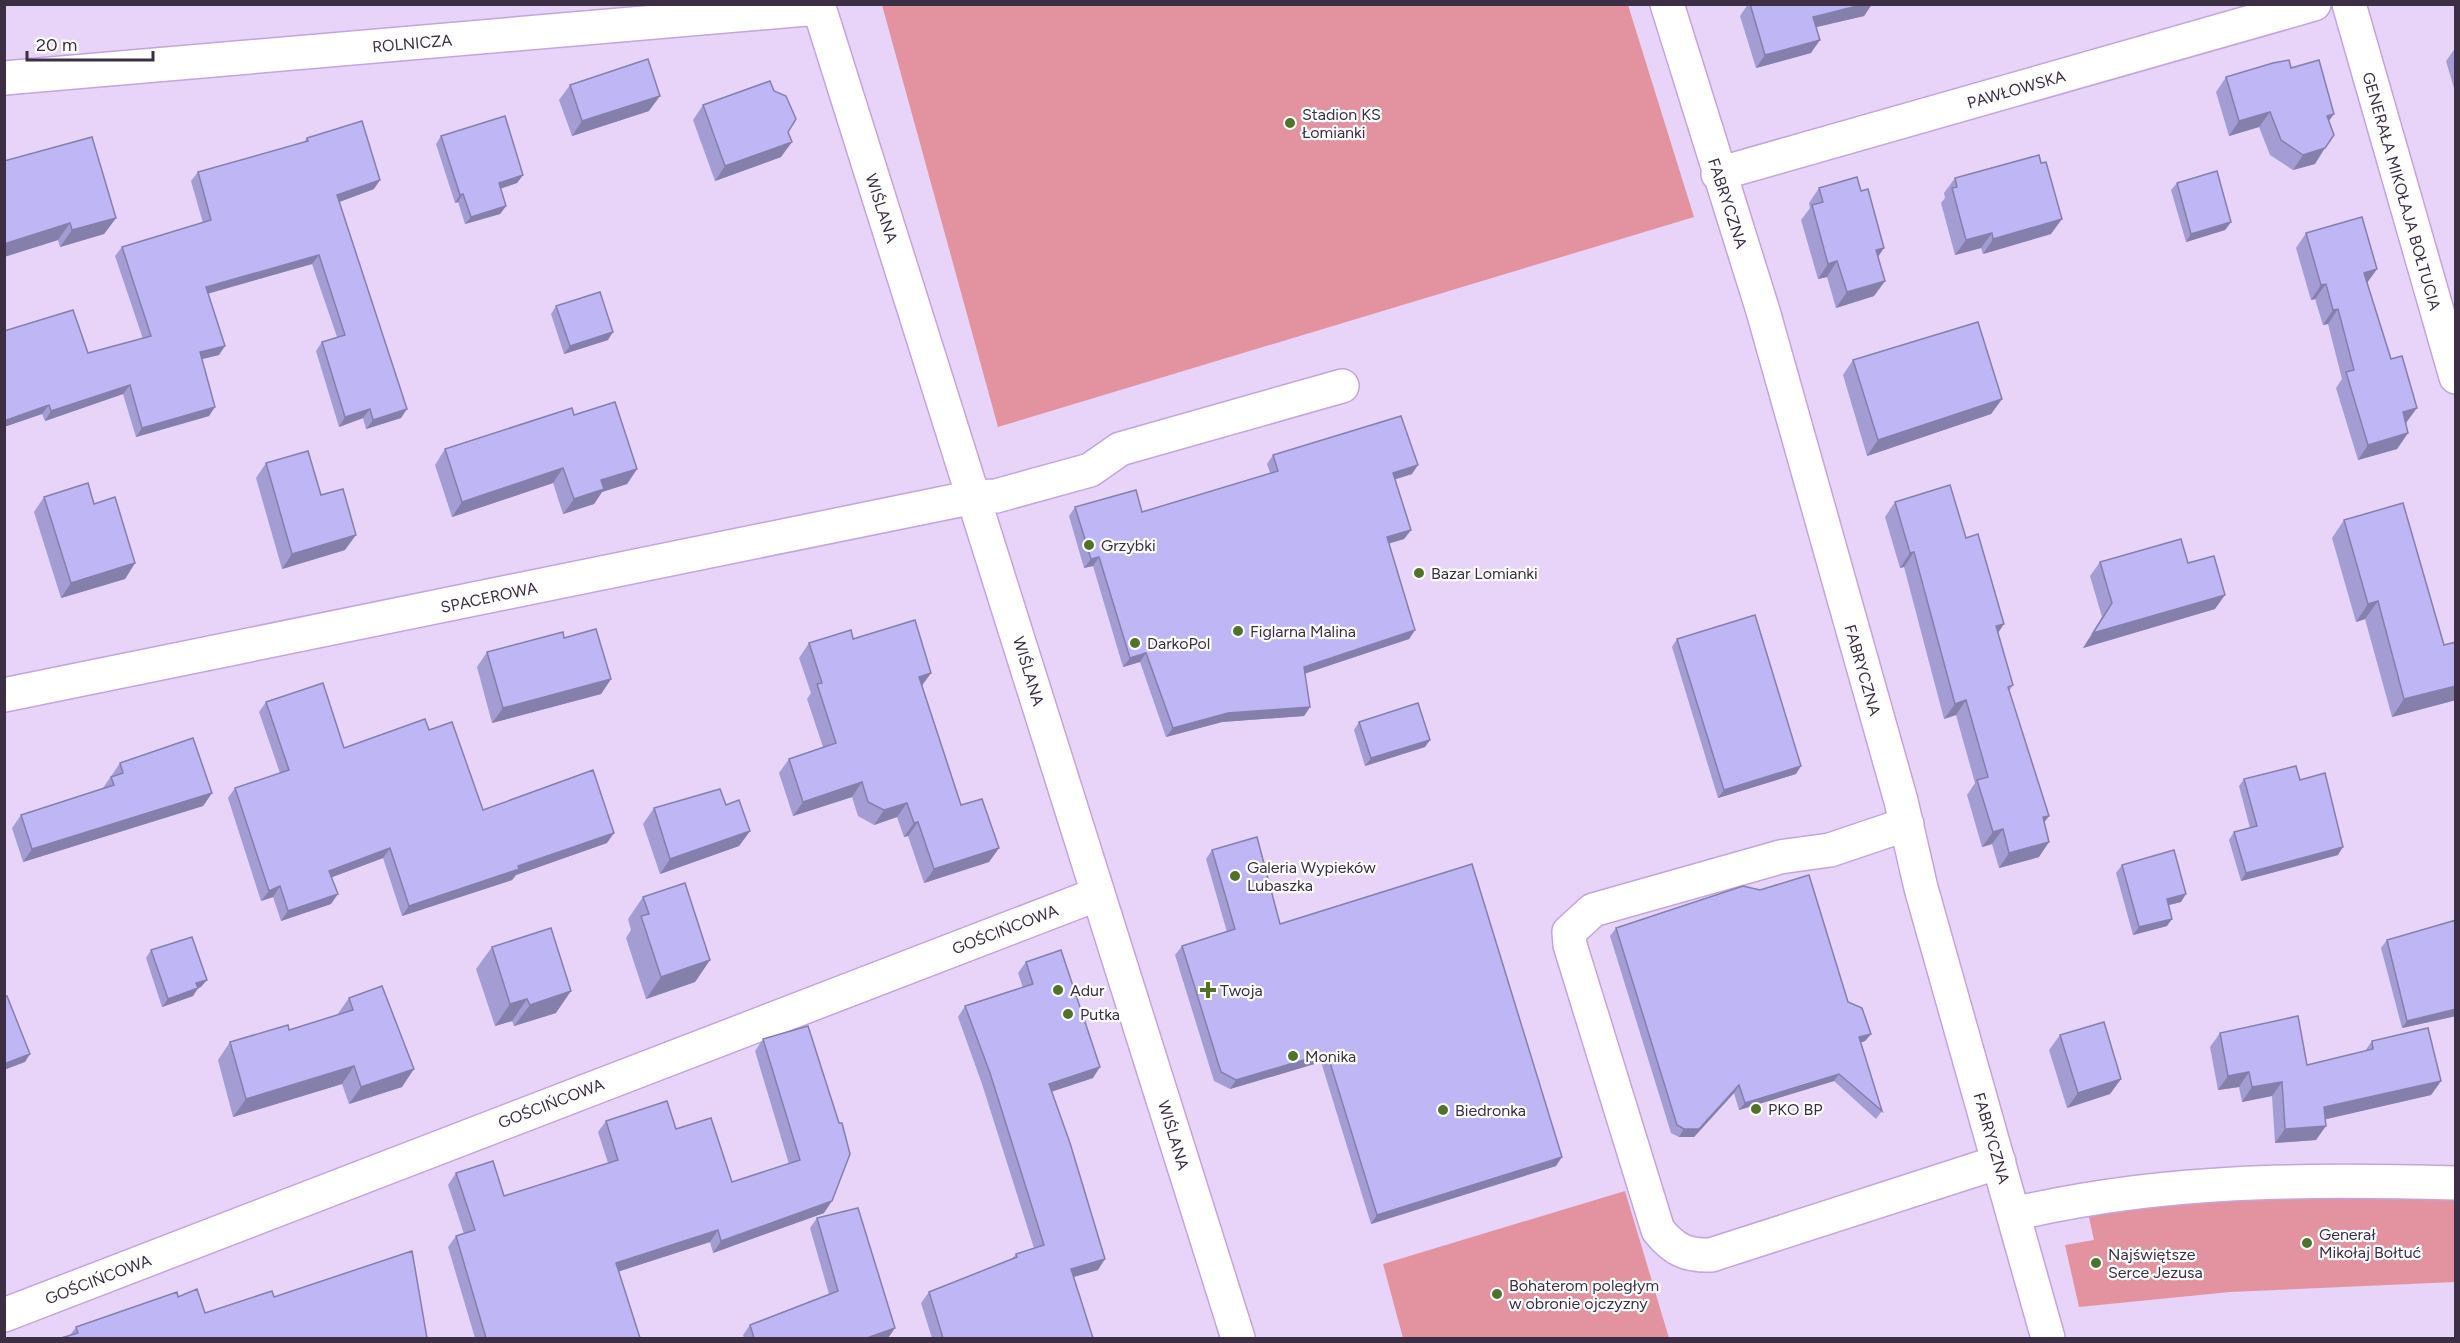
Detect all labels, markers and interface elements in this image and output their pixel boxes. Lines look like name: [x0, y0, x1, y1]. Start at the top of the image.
scale bar: [27, 24, 153, 62]
street label: ROLNICZA: [371, 31, 453, 56]
text: 20 m: [36, 34, 77, 56]
street label: PAWŁOWSKA: [1965, 66, 2068, 113]
street label: GENERAŁA MIKOŁAJA BOŁTUCIA: [2358, 70, 2445, 313]
place label: Stadion KS Łomianki: [1302, 105, 1381, 142]
marker: Stadion KS Łomianki: [1283, 116, 1297, 130]
street label: FABRYCZNA: [1704, 156, 1751, 251]
street label: WIŚLANA: [861, 171, 902, 245]
place label: Grzybki: [1101, 536, 1156, 555]
marker: Grzybki: [1082, 538, 1096, 552]
place label: Bazar Lomianki: [1431, 564, 1538, 583]
marker: Bazar Lomianki: [1412, 566, 1426, 580]
street label: SPACEROWA: [439, 578, 539, 617]
place label: Figlarna Malina: [1250, 622, 1356, 641]
street label: FABRYCZNA: [1840, 622, 1885, 718]
marker: Figlarna Malina: [1231, 624, 1245, 638]
street label: WIŚLANA: [1009, 634, 1048, 708]
place label: DarkoPol: [1147, 634, 1210, 653]
marker: DarkoPol: [1128, 636, 1142, 650]
place label: Galeria Wypieków Lubaszka: [1247, 858, 1376, 895]
marker: Galeria Wypieków Lubaszka: [1228, 869, 1242, 883]
street label: GOŚCIŃCOWA: [949, 900, 1061, 958]
place label: Adur: [1070, 981, 1105, 1000]
place label: Twoja: [1220, 981, 1263, 1000]
marker: Adur: [1051, 983, 1065, 997]
marker: Twoja: [1201, 983, 1215, 997]
place label: Putka: [1080, 1005, 1120, 1024]
marker: Putka: [1061, 1007, 1075, 1021]
place label: Monika: [1305, 1047, 1356, 1066]
marker: Monika: [1286, 1049, 1300, 1063]
street label: GOŚCIŃCOWA: [495, 1074, 607, 1132]
street label: FABRYCZNA: [1969, 1090, 2014, 1186]
street label: WIŚLANA: [1154, 1098, 1193, 1172]
place label: PKO BP: [1768, 1100, 1822, 1119]
place label: Biedronka: [1455, 1101, 1526, 1120]
marker: PKO BP: [1749, 1102, 1763, 1116]
marker: Biedronka: [1436, 1103, 1450, 1117]
place label: Generał Mikołaj Bołtuć: [2319, 1225, 2422, 1262]
marker: Generał Mikołaj Bołtuć: [2300, 1236, 2314, 1250]
place label: Najświętsze Serce Jezusa: [2108, 1245, 2203, 1282]
street label: GOŚCIŃCOWA: [42, 1250, 154, 1308]
marker: Najświętsze Serce Jezusa: [2089, 1256, 2103, 1270]
place label: Bohaterom poległym w obronie ojczyzny: [1509, 1276, 1659, 1313]
marker: Bohaterom poległym w obronie ojczyzny: [1490, 1287, 1504, 1301]

